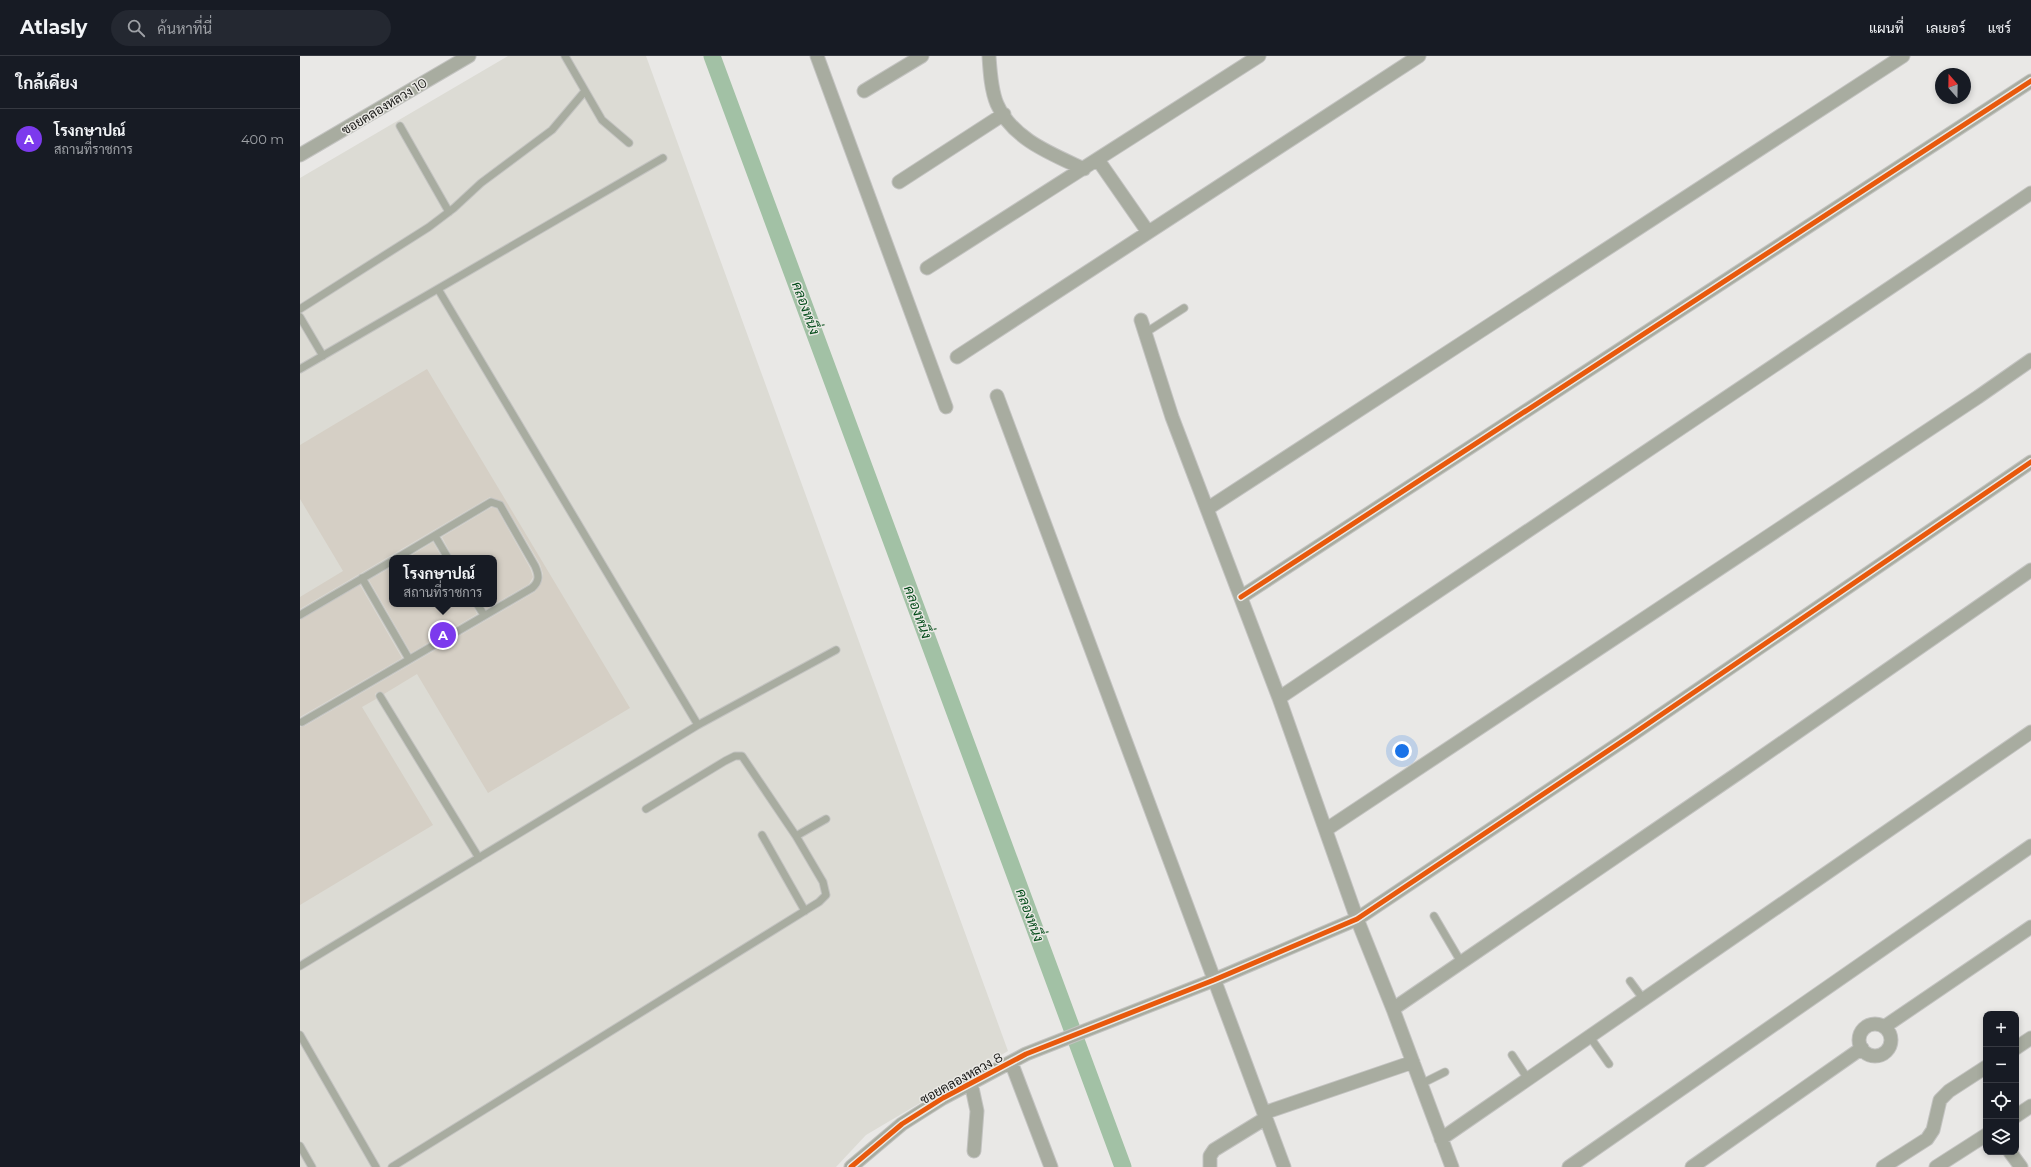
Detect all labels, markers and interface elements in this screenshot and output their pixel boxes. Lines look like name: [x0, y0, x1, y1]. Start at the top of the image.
search box: [111, 10, 391, 46]
text: Atlasly: [20, 16, 87, 39]
icon: search: [125, 17, 147, 39]
text: ค้นหาที่นี่: [157, 19, 212, 38]
text: แผนที่: [1869, 19, 1904, 37]
text: เลเยอร์: [1926, 19, 1966, 37]
text: แชร์: [1988, 19, 2011, 37]
north arrow: [1935, 68, 1971, 104]
text: ใกล้เคียง: [16, 73, 78, 93]
street label: ซอยคลองหลวง 10: [338, 74, 430, 138]
text: โรงกษาปณ์: [54, 121, 126, 140]
text: A: [24, 131, 34, 147]
text: 400 m: [241, 131, 284, 147]
text: สถานที่ราชการ: [54, 141, 133, 157]
water label: คลองหนึ่ง: [788, 278, 827, 337]
popup: [389, 555, 497, 607]
text: โรงกษาปณ์: [404, 564, 475, 583]
water label: คลองหนึ่ง: [900, 582, 939, 641]
text: สถานที่ราชการ: [404, 584, 482, 600]
pin: A: [430, 620, 456, 650]
your location: [1392, 741, 1412, 761]
water label: คลองหนึ่ง: [1012, 885, 1051, 944]
map controls: [1983, 1011, 2019, 1155]
button: +: [1983, 1011, 2019, 1047]
button: −: [1983, 1047, 2019, 1083]
street label: ซอยคลองหลวง 8: [917, 1049, 1005, 1107]
button: locate: [1983, 1083, 2019, 1119]
button: layers: [1983, 1119, 2019, 1155]

